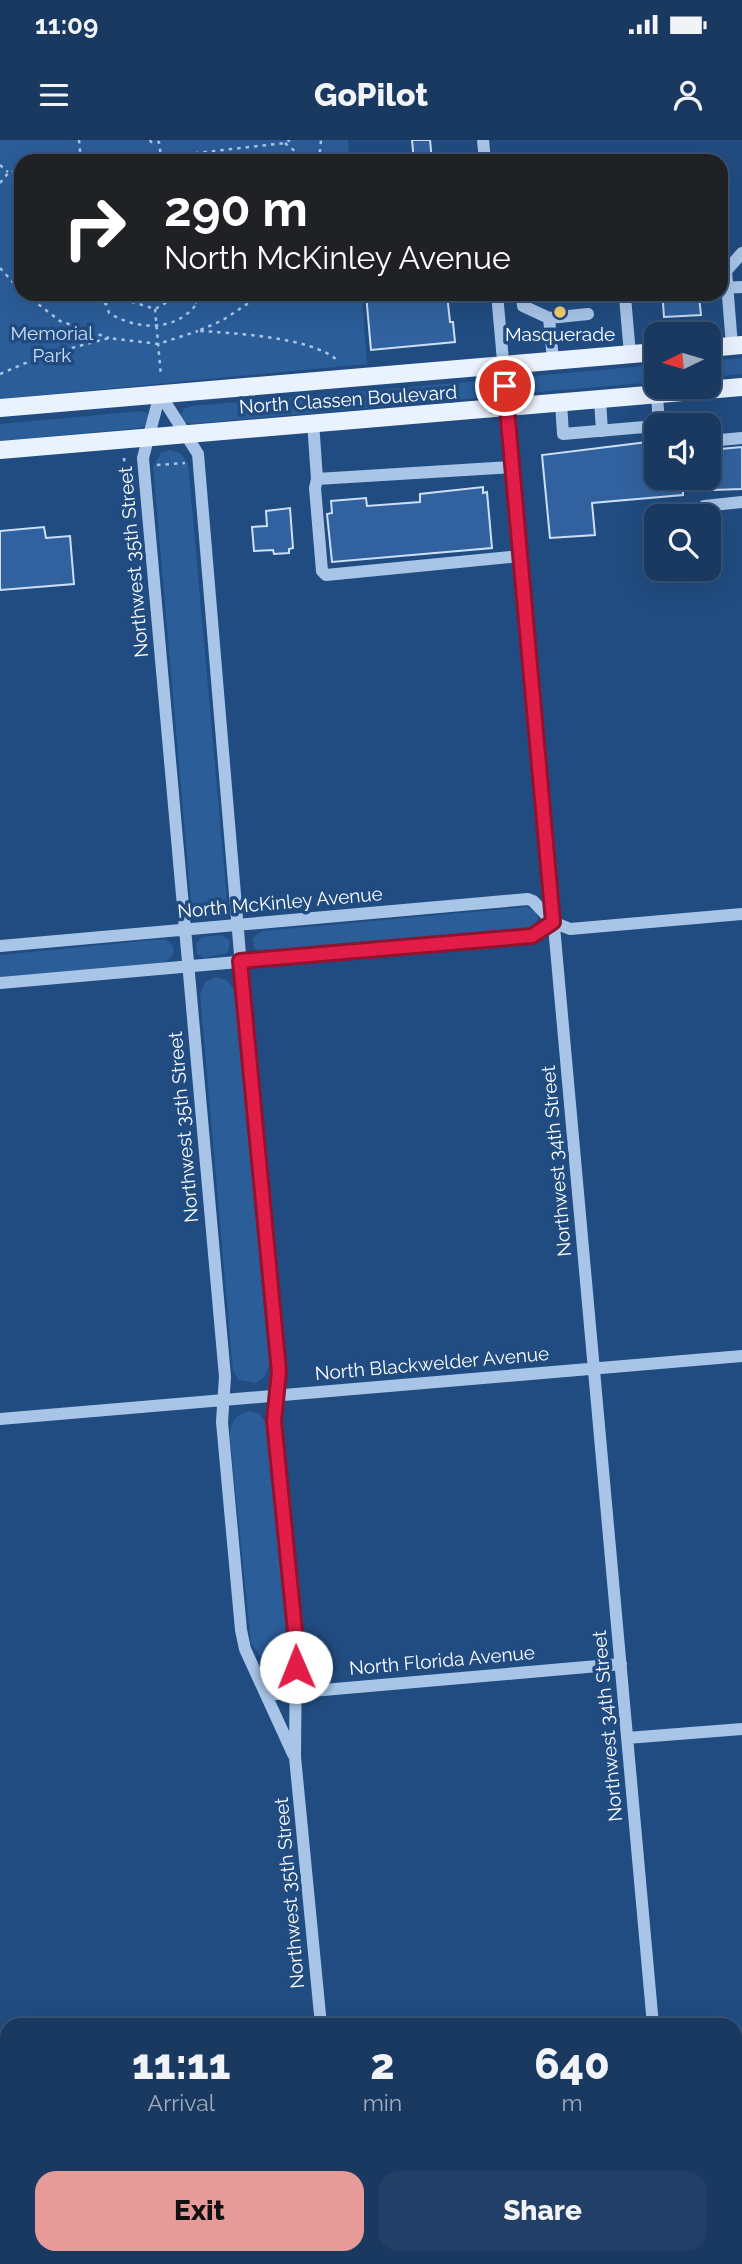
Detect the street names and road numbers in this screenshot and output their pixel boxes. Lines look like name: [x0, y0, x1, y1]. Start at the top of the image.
street label: North Classen Boulevard: [238, 380, 458, 418]
street label: Northwest 35th Street: [114, 465, 152, 659]
street label: North McKinley Avenue: [176, 882, 384, 922]
street label: Northwest 35th Street: [164, 1030, 202, 1224]
street label: Northwest 34th Street: [537, 1064, 575, 1258]
street label: North Blackwelder Avenue: [314, 1342, 550, 1384]
street label: Northwest 34th Street: [588, 1629, 626, 1823]
street label: North Florida Avenue: [348, 1641, 536, 1679]
street label: Northwest 35th Street: [270, 1796, 308, 1990]

